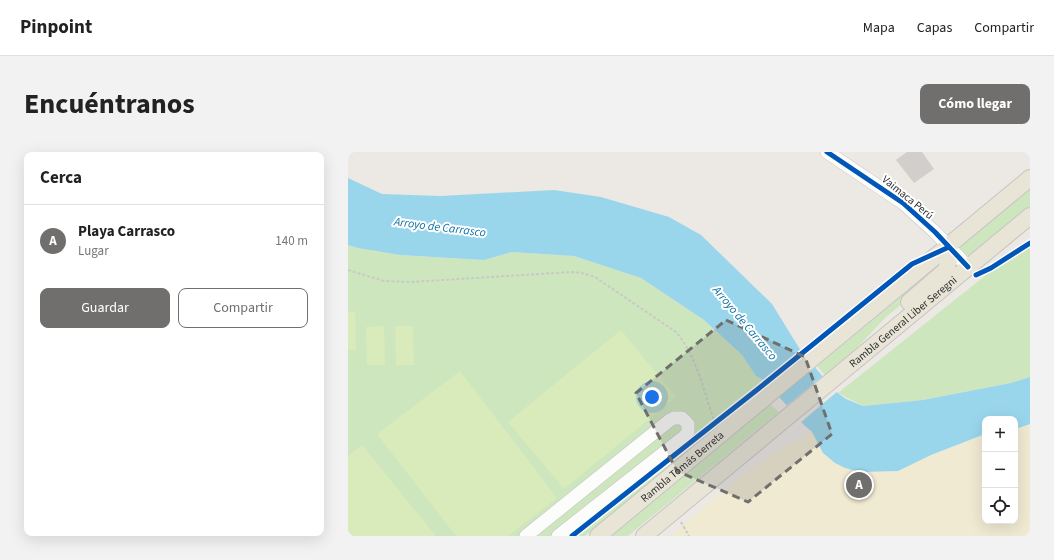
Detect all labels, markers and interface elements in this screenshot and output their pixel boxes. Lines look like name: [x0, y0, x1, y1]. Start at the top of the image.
text: Pinpoint: [20, 14, 92, 41]
text: Mapa: [863, 18, 895, 38]
text: Capas: [917, 18, 952, 38]
text: Compartir: [974, 18, 1034, 38]
text: Encuéntranos: [24, 84, 195, 124]
button: Cómo llegar: [920, 84, 1030, 124]
text: Cerca: [40, 166, 82, 190]
street label: Vaimaca Perú: [879, 172, 937, 223]
water label: Arroyo de Carrasco: [392, 213, 487, 242]
text: Playa Carrasco: [78, 221, 175, 242]
text: A: [49, 232, 57, 250]
text: 140 m: [275, 232, 308, 250]
text: Lugar: [78, 242, 109, 260]
street label: Rambla General Liber Seregni: [846, 273, 960, 371]
water label: Arroyo de Carrasco: [708, 282, 781, 364]
button: Guardar: [40, 288, 170, 328]
button: Compartir: [178, 288, 308, 328]
your location: [642, 387, 662, 407]
map controls: [982, 416, 1018, 524]
button: +: [982, 416, 1018, 452]
street label: Rambla Tomás Berreta: [637, 428, 727, 506]
button: −: [982, 452, 1018, 488]
pin: A: [846, 470, 872, 500]
button: locate: [982, 488, 1018, 524]

